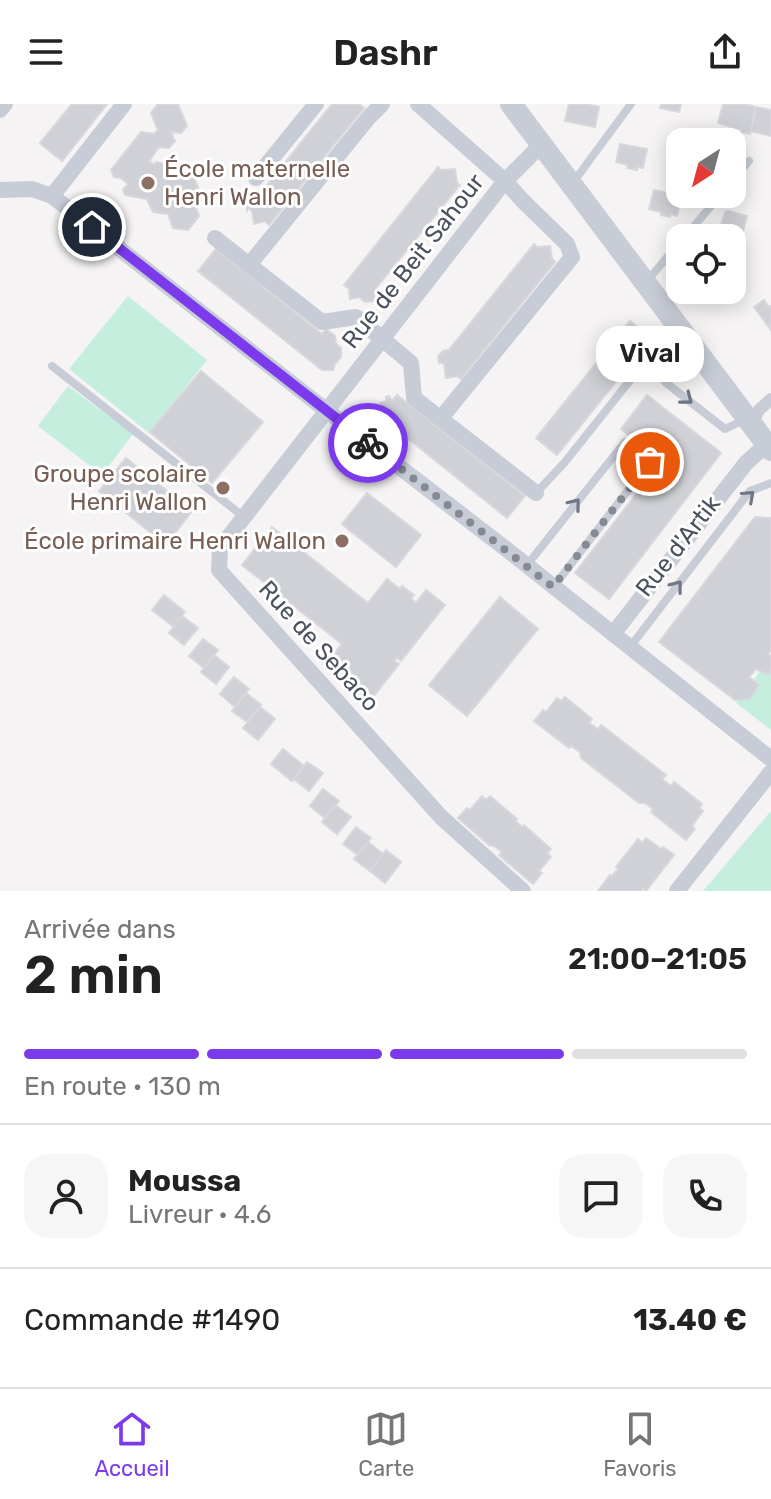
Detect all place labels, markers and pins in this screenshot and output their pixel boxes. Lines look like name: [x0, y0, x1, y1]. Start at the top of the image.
place label: École maternelle Henri Wallon: [164, 155, 350, 211]
marker: École maternelle Henri Wallon: [139, 174, 157, 192]
pin: [58, 193, 126, 261]
callout: Vival: [596, 326, 704, 382]
pin: [616, 428, 684, 496]
place label: Groupe scolaire Henri Wallon: [33, 460, 207, 516]
marker: Groupe scolaire Henri Wallon: [214, 479, 232, 497]
place label: École primaire Henri Wallon: [24, 527, 326, 555]
marker: École primaire Henri Wallon: [333, 532, 351, 550]

